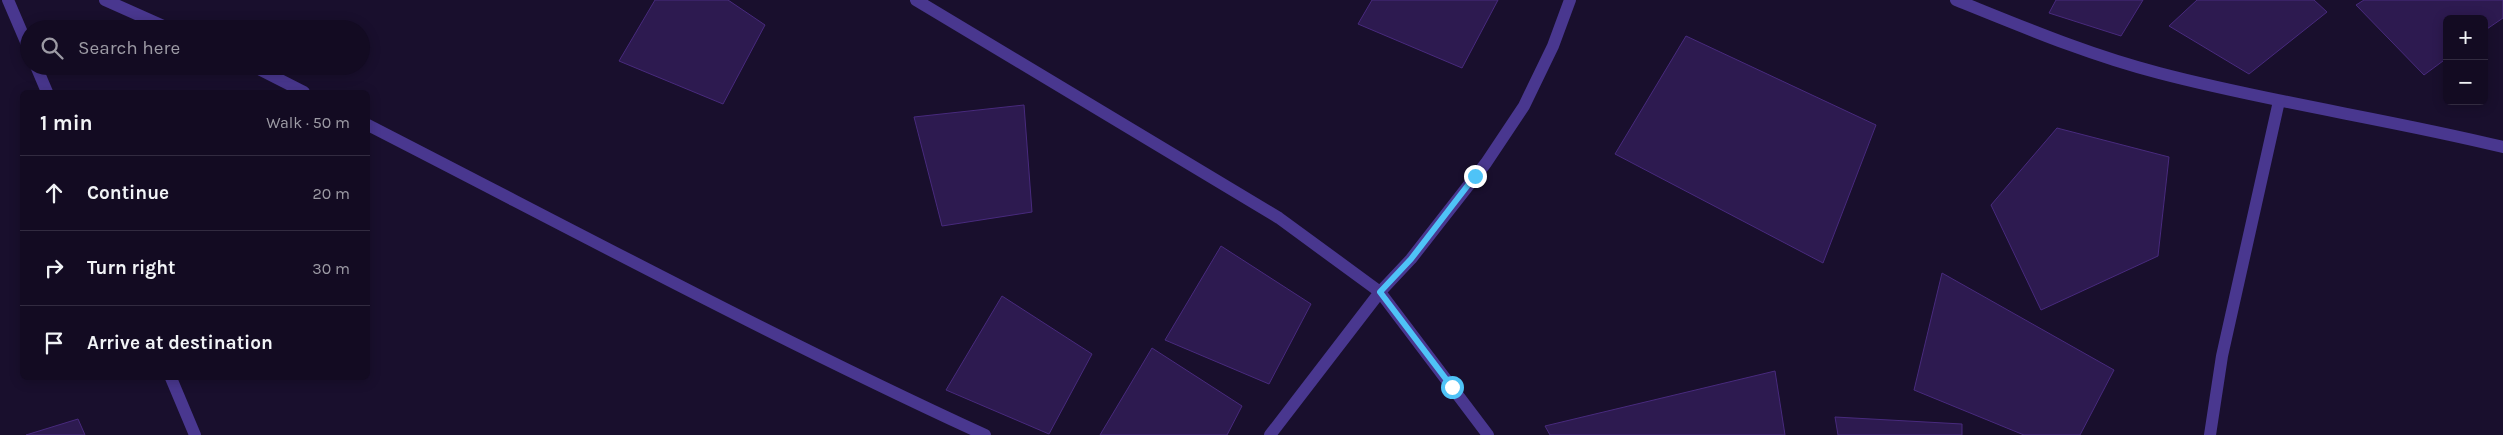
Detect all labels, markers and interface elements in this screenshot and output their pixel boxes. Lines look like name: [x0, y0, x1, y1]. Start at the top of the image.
map controls: [2443, 15, 2488, 105]
button: +: [2443, 15, 2488, 60]
search box: [20, 20, 370, 75]
icon: search: [38, 34, 66, 62]
text: Search here: [78, 37, 180, 59]
button: −: [2443, 60, 2488, 105]
text: 1 min: [40, 111, 93, 135]
text: Walk · 50 m: [266, 113, 350, 132]
route end: [1464, 165, 1487, 188]
icon: ahead: [40, 179, 68, 207]
text: Continue: [87, 182, 169, 204]
text: 20 m: [312, 184, 350, 203]
icon: right: [40, 254, 68, 282]
text: Turn right: [87, 257, 176, 279]
text: 30 m: [312, 259, 350, 278]
icon: arrive: [40, 329, 68, 357]
text: Arrive at destination: [87, 332, 273, 354]
route start: [1441, 376, 1464, 399]

